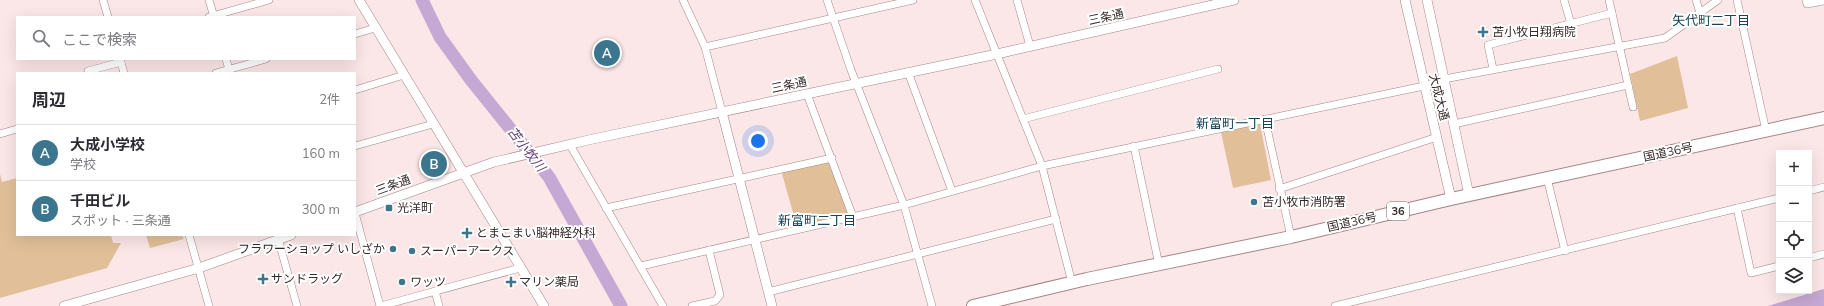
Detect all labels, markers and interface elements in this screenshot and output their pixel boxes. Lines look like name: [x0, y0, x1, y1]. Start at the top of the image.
street label: 三条通: [1087, 5, 1125, 28]
district label: 矢代町二丁目: [1672, 12, 1750, 28]
search box: [16, 16, 356, 60]
place label: 苫小牧日翔病院: [1492, 24, 1576, 39]
marker: 苫小牧日翔病院: [1477, 26, 1489, 38]
icon: search: [30, 27, 52, 49]
text: ここで検索: [62, 30, 137, 49]
pin: A: [594, 38, 620, 68]
street label: 大成大通: [1426, 72, 1453, 122]
street label: 三条通: [770, 73, 808, 96]
text: 周辺: [32, 89, 66, 110]
text: 2件: [319, 91, 340, 107]
district label: 新富町一丁目: [1196, 115, 1274, 131]
water label: 苫小牧川: [505, 124, 551, 176]
your location: [748, 131, 768, 151]
text: 大成小学校: [70, 135, 145, 154]
street label: 国道36号: [1642, 139, 1694, 164]
text: A: [40, 145, 50, 161]
text: 160 m: [302, 145, 340, 161]
pin: B: [421, 149, 447, 179]
map controls: [1776, 150, 1812, 294]
button: +: [1776, 150, 1812, 186]
text: 学校: [70, 156, 96, 172]
street label: 三条通: [373, 171, 412, 198]
button: −: [1776, 186, 1812, 222]
text: 千田ビル: [70, 191, 130, 210]
place label: 苫小牧市消防署: [1262, 194, 1346, 209]
marker: 苫小牧市消防署: [1249, 197, 1259, 207]
place label: 光洋町: [397, 200, 433, 215]
text: B: [41, 201, 49, 217]
text: 300 m: [302, 201, 340, 217]
road number: 36: [1387, 202, 1409, 220]
marker: 光洋町: [384, 203, 394, 213]
street label: 国道36号: [1326, 209, 1378, 234]
text: スポット · 三条通: [70, 212, 171, 228]
district label: 新富町二丁目: [778, 212, 856, 228]
button: locate: [1776, 222, 1812, 258]
place label: とまこまい脳神経外科: [476, 225, 596, 240]
marker: とまこまい脳神経外科: [461, 227, 473, 239]
place label: フラワーショップ いしざか: [238, 241, 385, 256]
place label: スーパーアークス: [420, 243, 514, 258]
marker: フラワーショップ いしざか: [388, 244, 398, 254]
marker: スーパーアークス: [407, 246, 417, 256]
button: layers: [1776, 258, 1812, 294]
place label: サンドラッグ: [271, 271, 343, 286]
marker: サンドラッグ: [258, 274, 268, 284]
place label: ワッツ: [410, 274, 446, 289]
place label: マリン薬局: [519, 274, 579, 289]
marker: ワッツ: [397, 277, 407, 287]
marker: マリン薬局: [506, 277, 516, 287]

